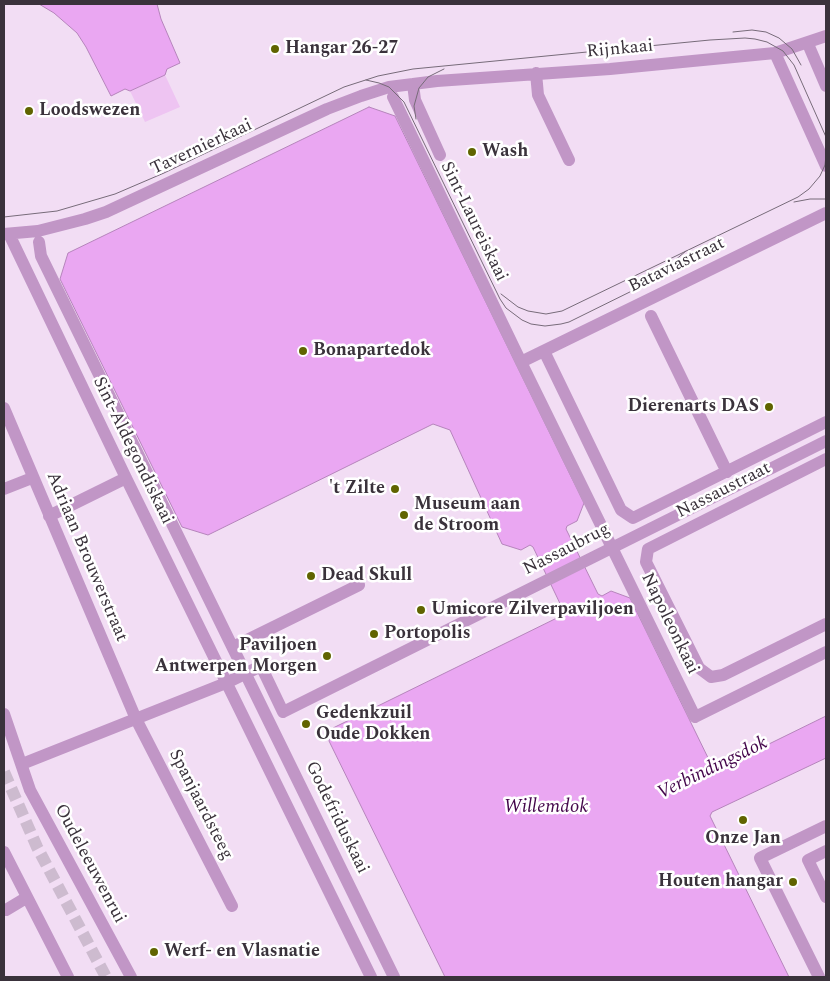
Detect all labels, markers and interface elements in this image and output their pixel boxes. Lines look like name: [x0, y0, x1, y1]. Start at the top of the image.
street label: Rijnkaai: [586, 36, 654, 64]
place label: Hangar 26-27: [285, 38, 399, 60]
marker: Hangar 26-27: [269, 43, 281, 55]
place label: Loodswezen: [39, 100, 140, 122]
marker: Loodswezen: [23, 105, 35, 117]
street label: Tavernierkaai: [148, 115, 256, 181]
place label: Wash: [482, 141, 528, 163]
marker: Wash: [466, 146, 478, 158]
street label: Sint-Laureiskaai: [435, 158, 511, 286]
street label: Bataviastraat: [625, 233, 729, 299]
place label: Bonapartedok: [313, 340, 431, 362]
marker: Bonapartedok: [297, 345, 309, 357]
street label: Sint-Aldegondiskaai: [87, 374, 177, 528]
place label: Dierenarts DAS: [628, 396, 759, 418]
marker: Dierenarts DAS: [763, 401, 775, 413]
street label: Nassaustraat: [673, 458, 775, 524]
street label: Adriaan Brouwerstraat: [40, 469, 132, 645]
place label: 't Zilte: [329, 478, 385, 500]
marker: 't Zilte: [389, 483, 401, 495]
place label: Museum aan de Stroom: [414, 494, 520, 536]
marker: Museum aan de Stroom: [398, 509, 410, 521]
street label: Nassaubrug: [520, 519, 614, 581]
place label: Dead Skull: [321, 565, 412, 587]
marker: Dead Skull: [305, 570, 317, 582]
street label: Napoleonkaai: [635, 570, 703, 678]
place label: Umicore Zilverpaviljoen: [431, 599, 634, 621]
marker: Umicore Zilverpaviljoen: [415, 604, 427, 616]
place label: Portopolis: [384, 623, 471, 645]
marker: Portopolis: [368, 628, 380, 640]
place label: Paviljoen Antwerpen Morgen: [155, 635, 317, 678]
marker: Paviljoen Antwerpen Morgen: [321, 650, 333, 662]
place label: Gedenkzuil Oude Dokken: [316, 703, 430, 746]
marker: Gedenkzuil Oude Dokken: [300, 718, 312, 730]
water label: Verbindingsdok: [654, 732, 772, 806]
street label: Spanjaardsteeg: [163, 746, 237, 864]
street label: Godefriduskaai: [299, 758, 373, 878]
water label: Willemdok: [504, 797, 588, 819]
street label: Oudeleeuwenrui: [49, 801, 129, 927]
marker: Onze Jan: [737, 814, 749, 826]
place label: Onze Jan: [705, 828, 781, 850]
place label: Houten hangar: [658, 871, 783, 893]
marker: Houten hangar: [787, 876, 799, 888]
place label: Werf- en Vlasnatie: [164, 941, 320, 963]
marker: Werf- en Vlasnatie: [148, 946, 160, 958]

